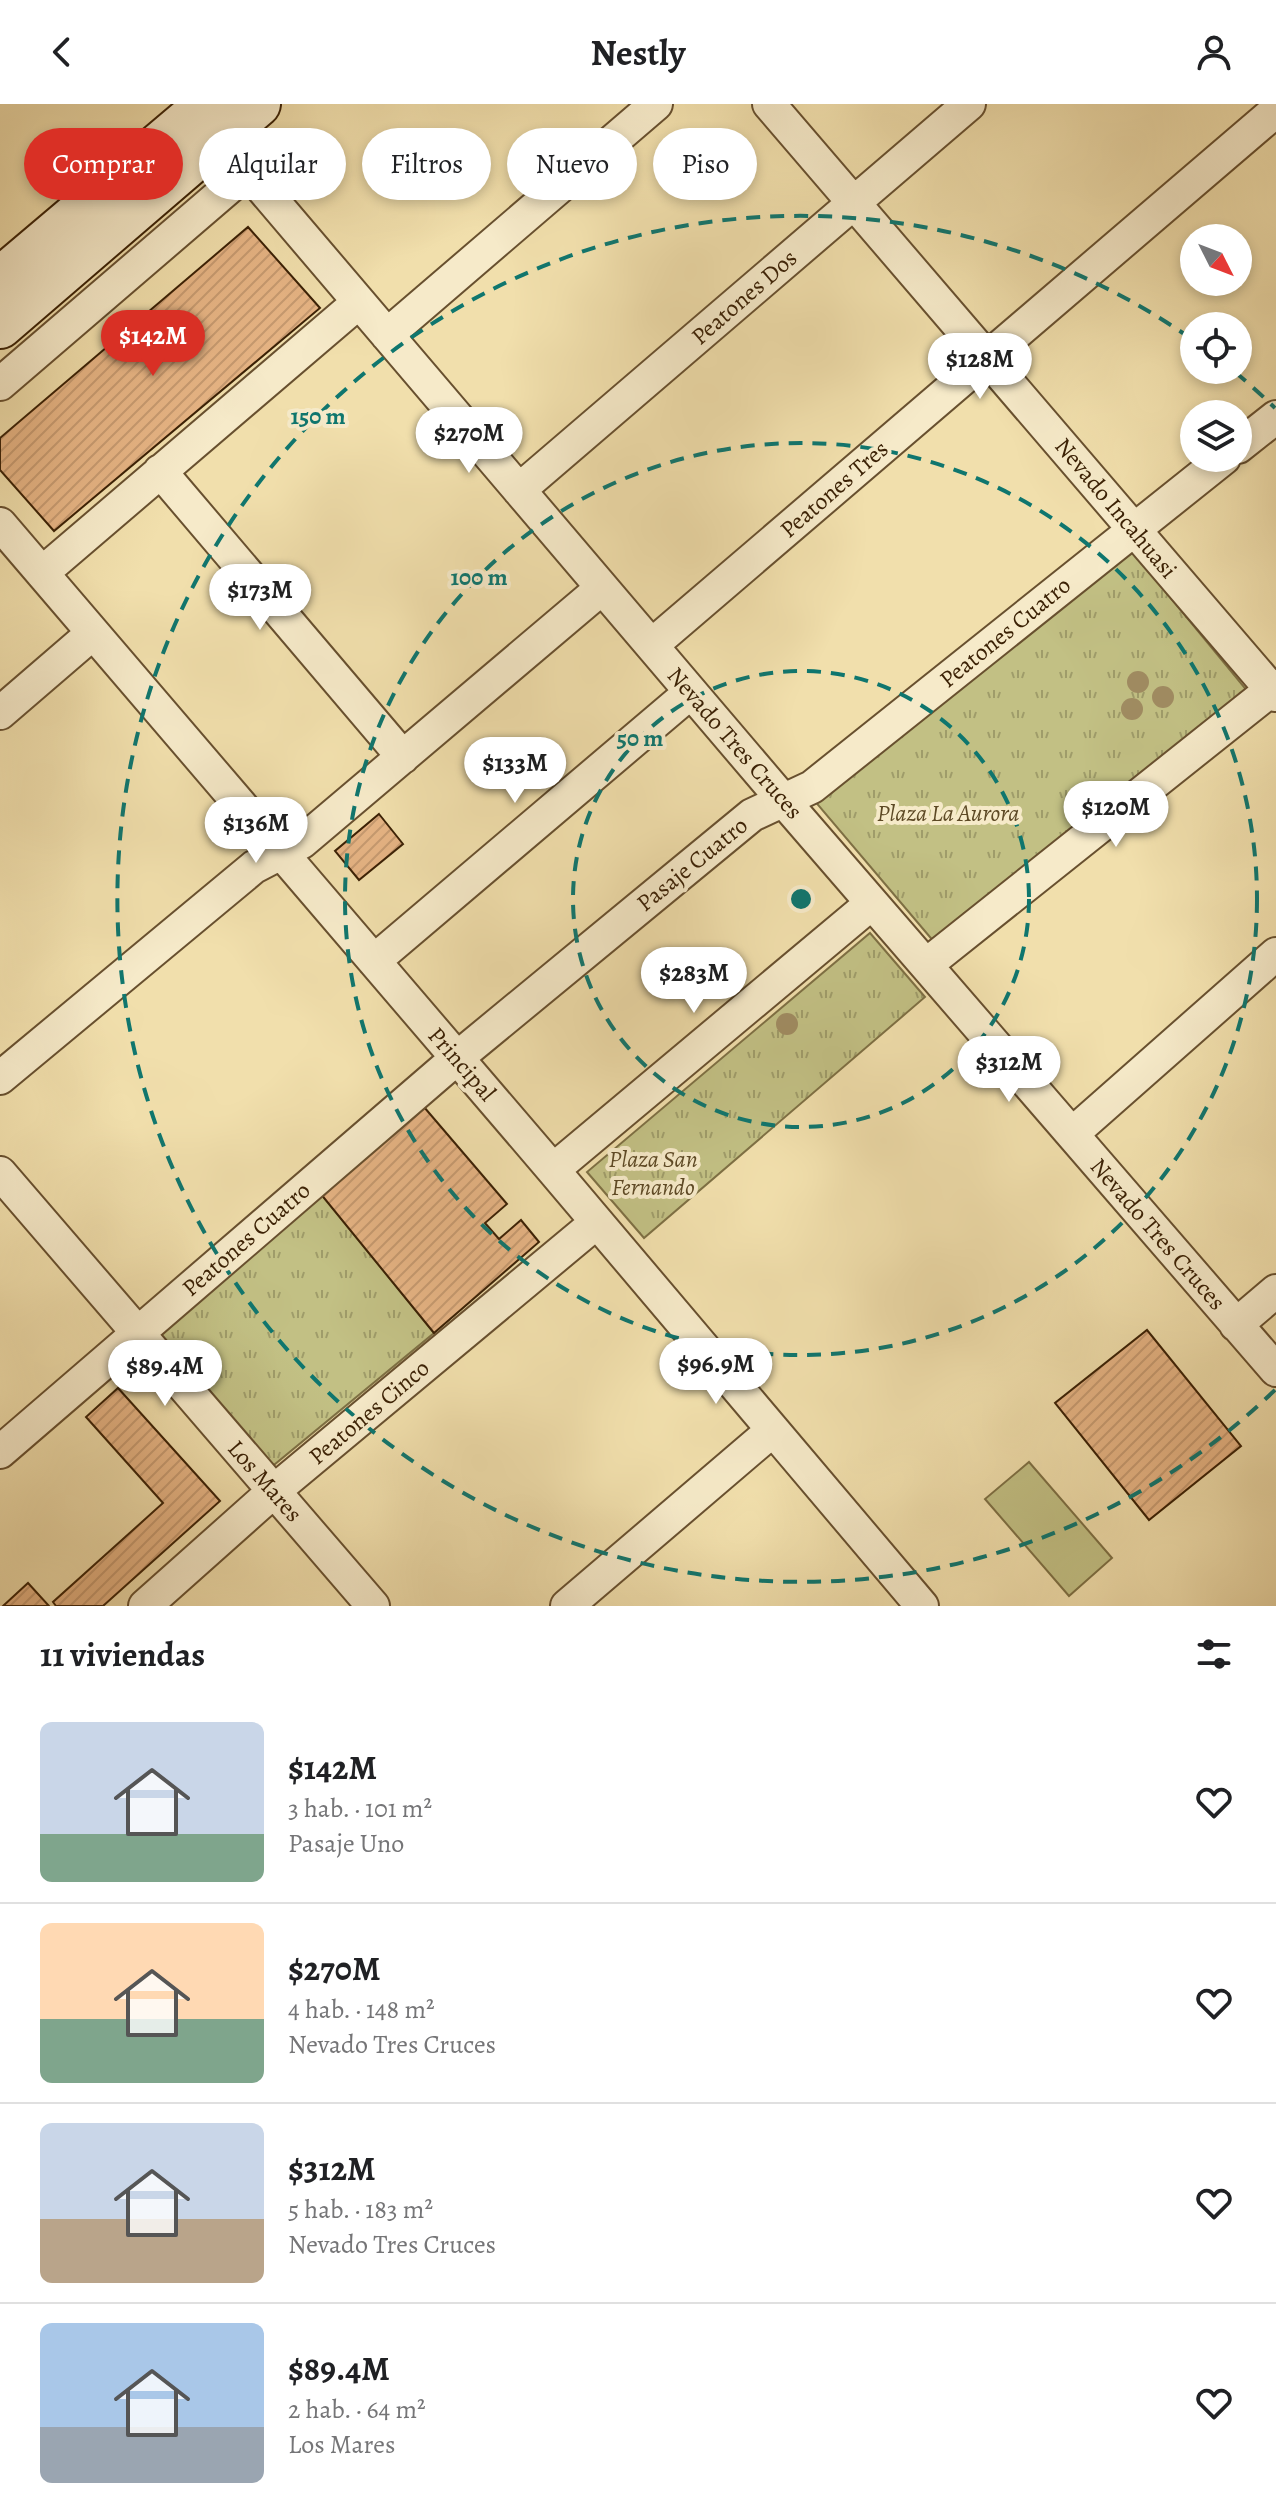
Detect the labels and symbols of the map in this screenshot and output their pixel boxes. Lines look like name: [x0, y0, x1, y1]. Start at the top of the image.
north arrow: [1180, 224, 1252, 296]
street label: Peatones Dos: [684, 242, 804, 352]
pin: $142M: [97, 310, 209, 378]
pin: $128M: [924, 333, 1036, 401]
text: 150 m: [290, 400, 346, 432]
pin: $270M: [413, 407, 525, 475]
street label: Nevado Incahuasi: [1048, 431, 1184, 585]
street label: Peatones Tres: [773, 433, 895, 545]
text: 100 m: [450, 561, 508, 593]
pin: $173M: [204, 564, 316, 632]
street label: Peatones Cuatro: [933, 569, 1077, 695]
street label: Nevado Tres Cruces: [660, 660, 810, 826]
text: 50 m: [617, 722, 663, 754]
pin: $133M: [459, 737, 571, 805]
pin: $120M: [1060, 781, 1172, 849]
pin: $136M: [200, 797, 312, 865]
park label: Plaza La Aurora: [877, 797, 1019, 829]
street label: Pasaje Cuatro: [630, 809, 754, 919]
centre of rings: [787, 885, 815, 913]
pin: $283M: [638, 947, 750, 1015]
street label: Principal: [421, 1020, 503, 1108]
pin: $312M: [953, 1036, 1065, 1104]
park label: Plaza San Fernando: [608, 1143, 698, 1203]
street label: Nevado Tres Cruces: [1083, 1151, 1233, 1317]
street label: Peatones Cuatro: [175, 1174, 317, 1304]
pin: $96.9M: [651, 1338, 781, 1406]
pin: $89.4M: [100, 1340, 230, 1408]
street label: Peatones Cinco: [302, 1352, 436, 1472]
street label: Los Mares: [220, 1433, 310, 1529]

